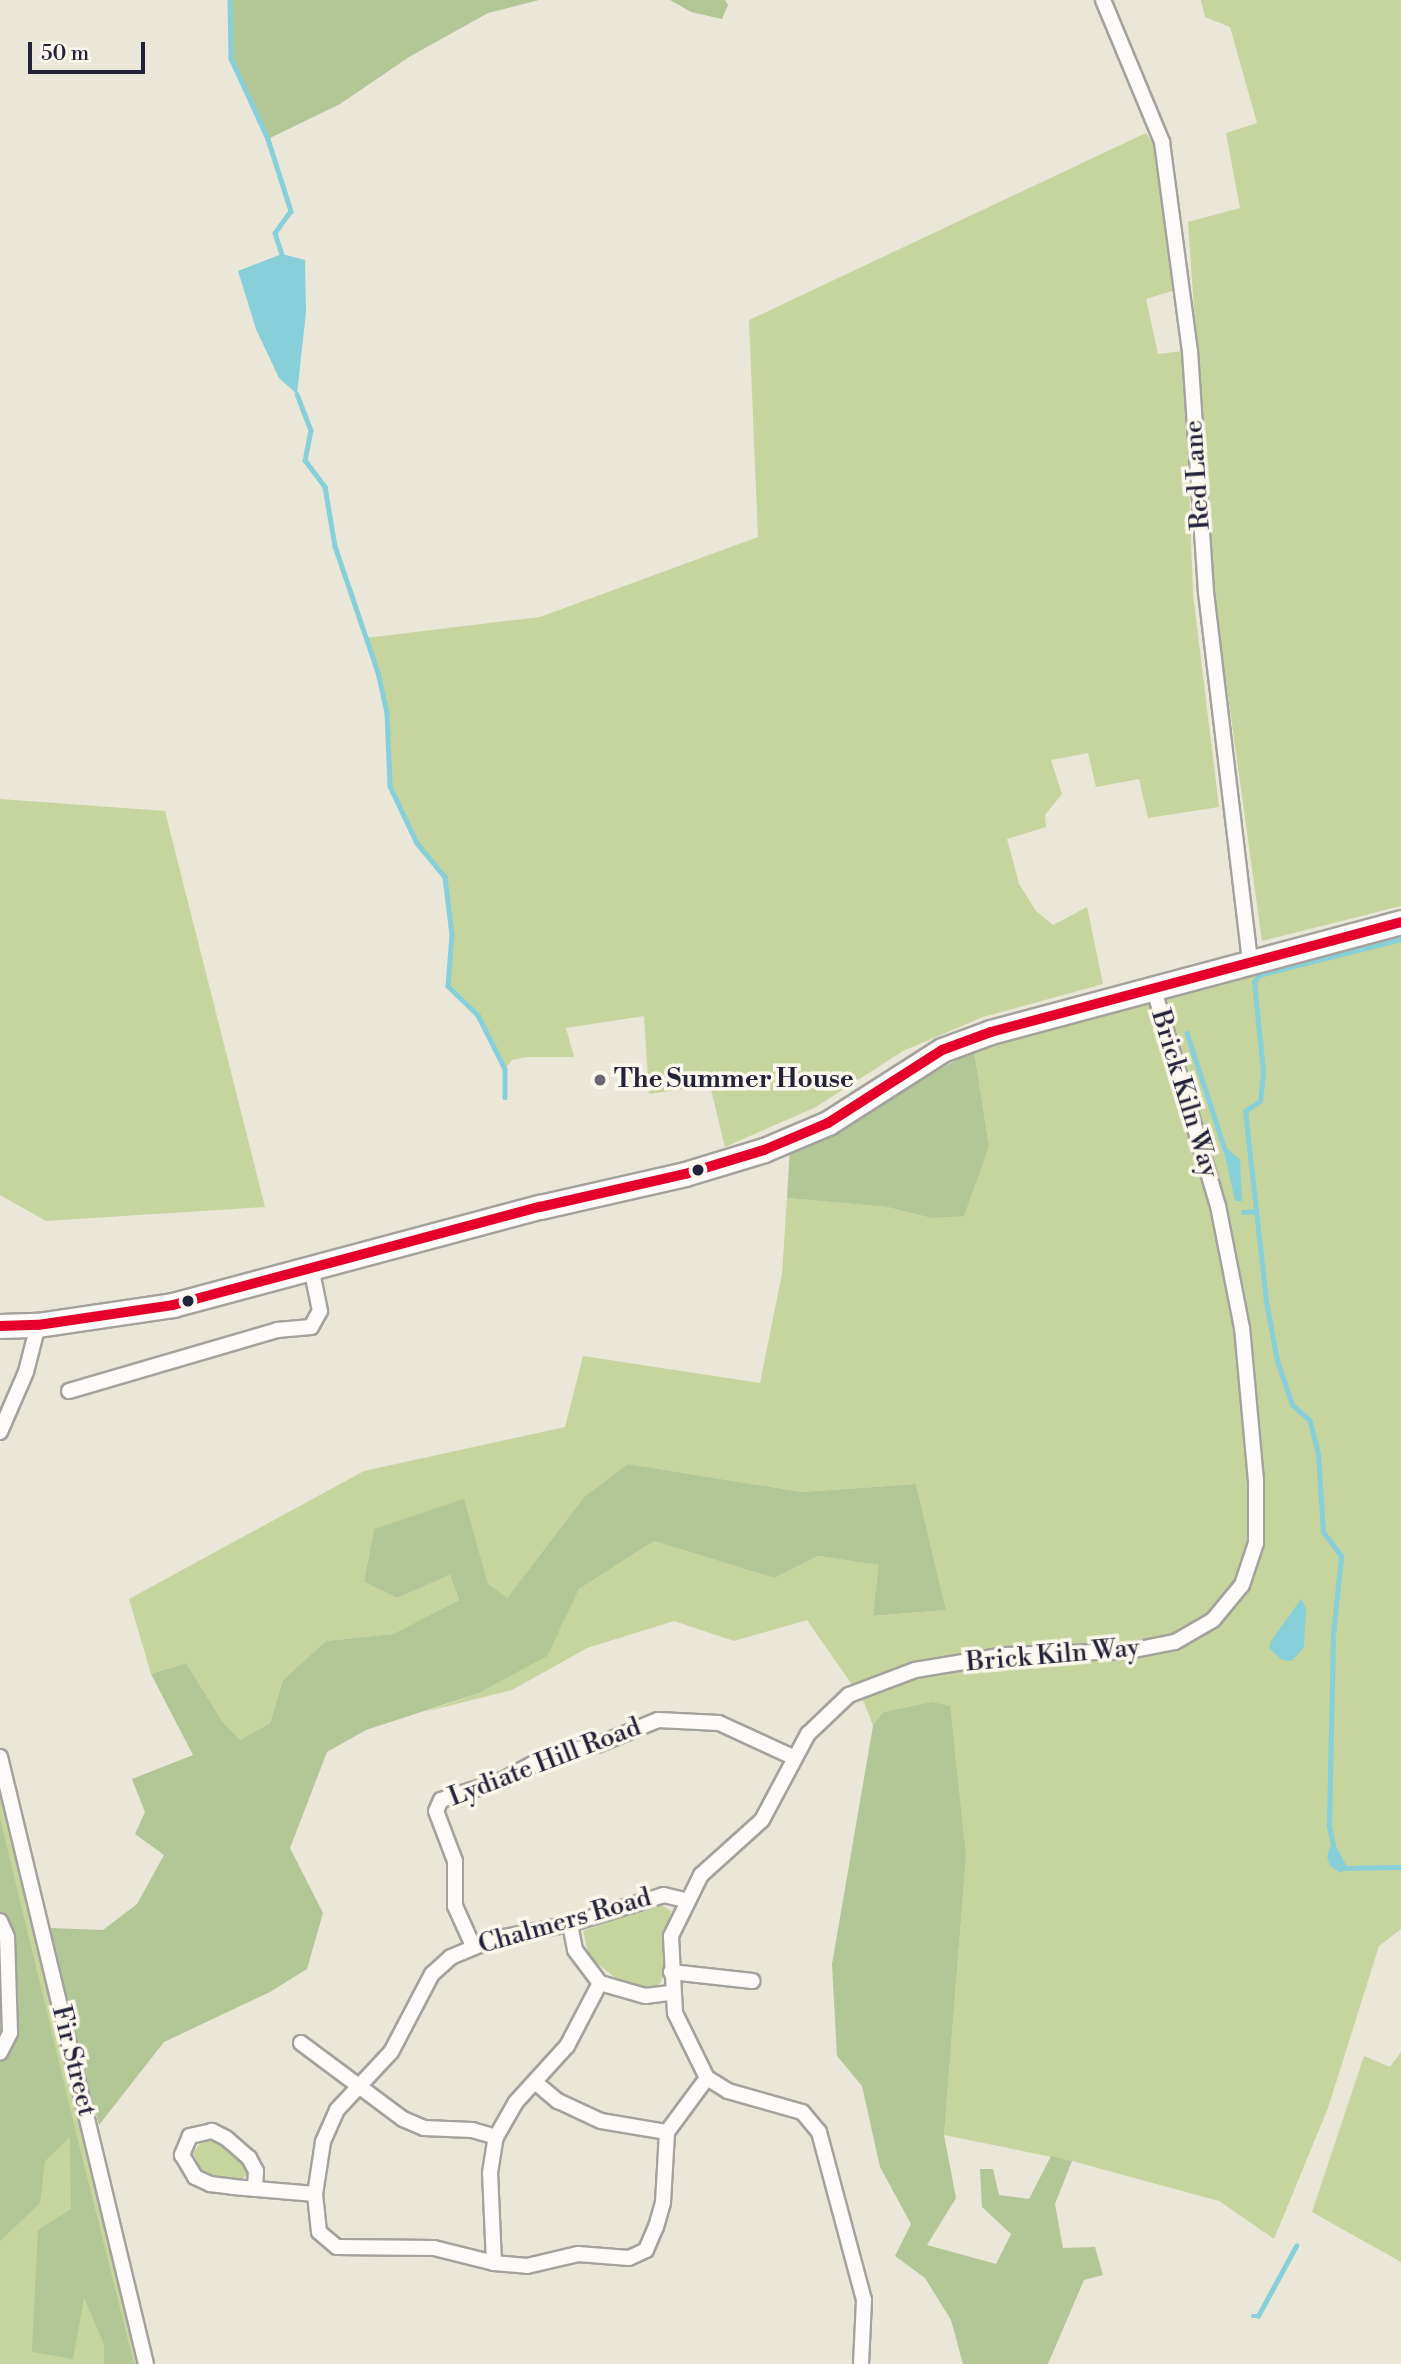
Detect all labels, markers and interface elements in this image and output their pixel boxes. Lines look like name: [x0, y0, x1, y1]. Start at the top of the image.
scale bar: [32, 28, 149, 72]
text: 50 m: [41, 41, 89, 67]
street label: Red Lane: [1179, 419, 1217, 531]
street label: Brick Kiln Way: [1144, 1006, 1224, 1182]
place label: The Summer House: [614, 1064, 854, 1096]
marker: The Summer House: [592, 1072, 608, 1088]
unlabelled marker: [691, 1163, 705, 1177]
unlabelled marker: [181, 1294, 195, 1308]
street label: Brick Kiln Way: [965, 1633, 1141, 1679]
street label: Lydiate Hill Road: [445, 1712, 645, 1814]
street label: Chalmers Road: [475, 1882, 655, 1962]
street label: Fir Street: [44, 2003, 102, 2119]

